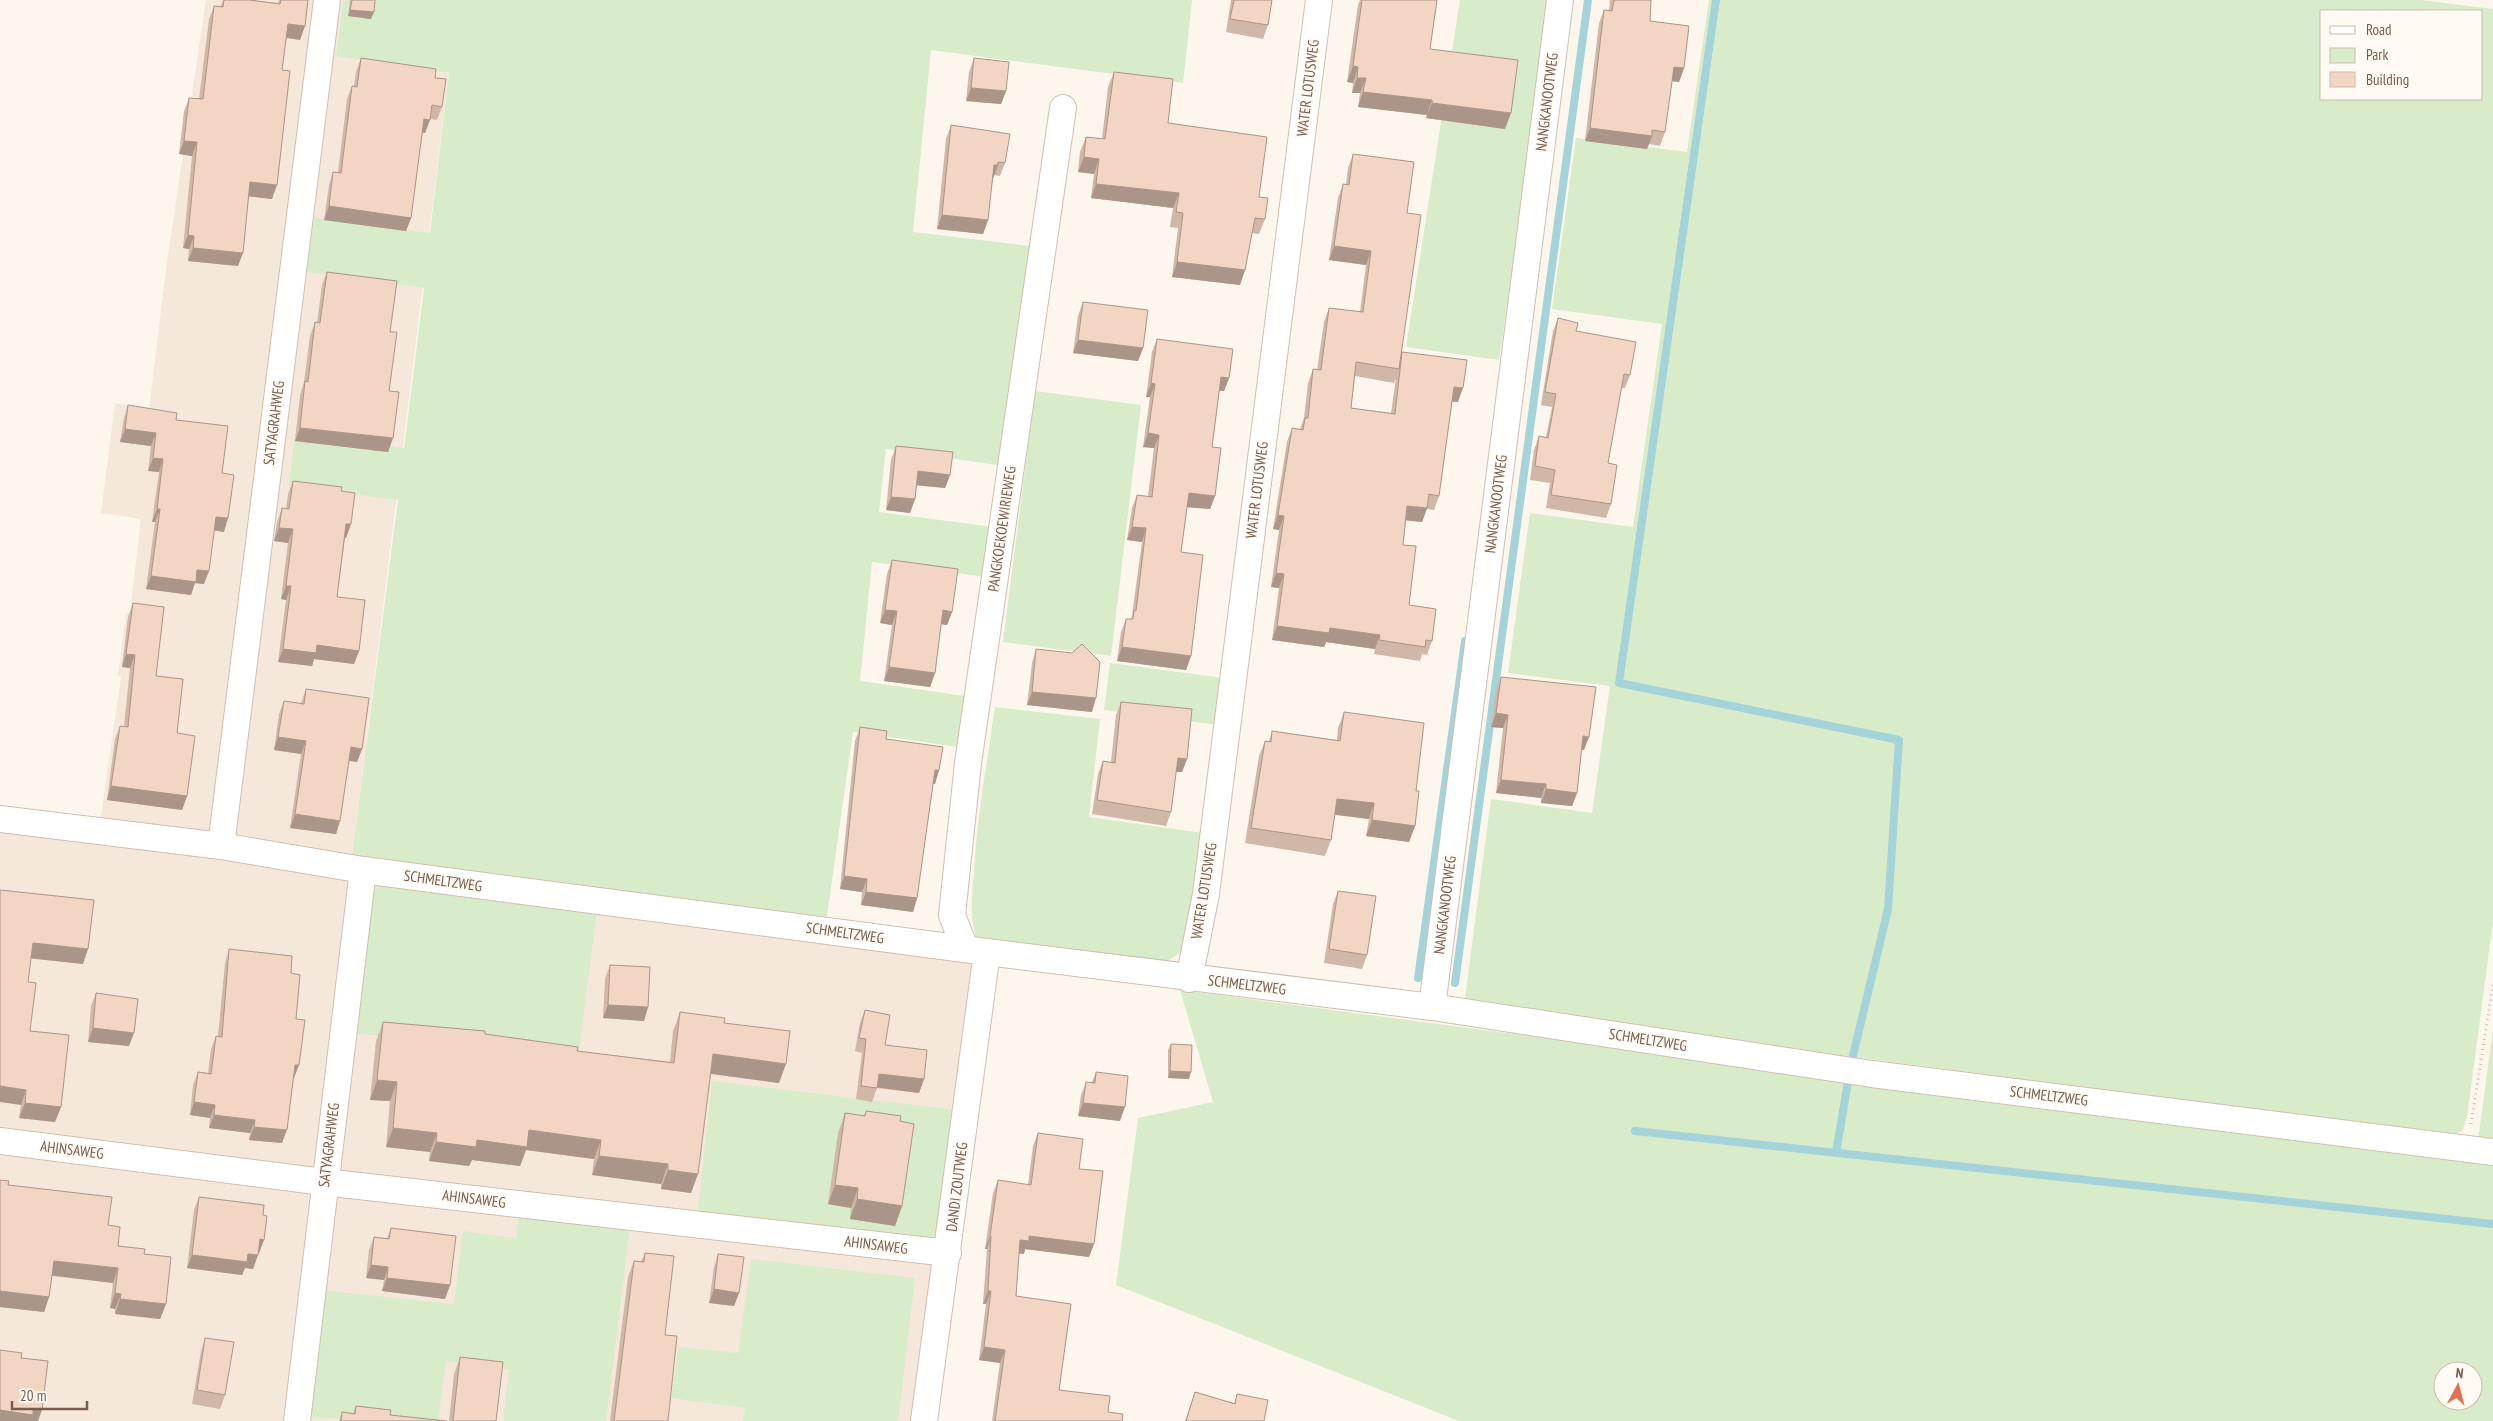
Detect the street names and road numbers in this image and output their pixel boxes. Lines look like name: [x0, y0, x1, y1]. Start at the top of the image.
street label: WATER LOTUSWEG: [1292, 38, 1323, 137]
street label: NANGKANOOTWEG: [1531, 52, 1562, 152]
street label: SATYAGRAHWEG: [259, 380, 288, 466]
street label: WATER LOTUSWEG: [1241, 440, 1272, 539]
street label: NANGKANOOTWEG: [1480, 454, 1511, 554]
street label: PANGKOEKOEWIRIEWEG: [983, 465, 1020, 593]
street label: WATER LOTUSWEG: [1187, 841, 1221, 941]
street label: NANGKANOOTWEG: [1429, 855, 1460, 955]
street label: SCHMELTZWEG: [403, 866, 483, 895]
street label: SCHMELTZWEG: [805, 918, 885, 947]
street label: SCHMELTZWEG: [1207, 970, 1287, 999]
street label: SCHMELTZWEG: [1608, 1024, 1688, 1055]
street label: SCHMELTZWEG: [2009, 1081, 2089, 1110]
street label: SATYAGRAHWEG: [314, 1102, 343, 1188]
street label: AHINSAWEG: [39, 1136, 105, 1163]
street label: DANDI ZOUTWEG: [942, 1141, 971, 1233]
street label: AHINSAWEG: [441, 1185, 507, 1212]
street label: AHINSAWEG: [843, 1231, 909, 1258]

